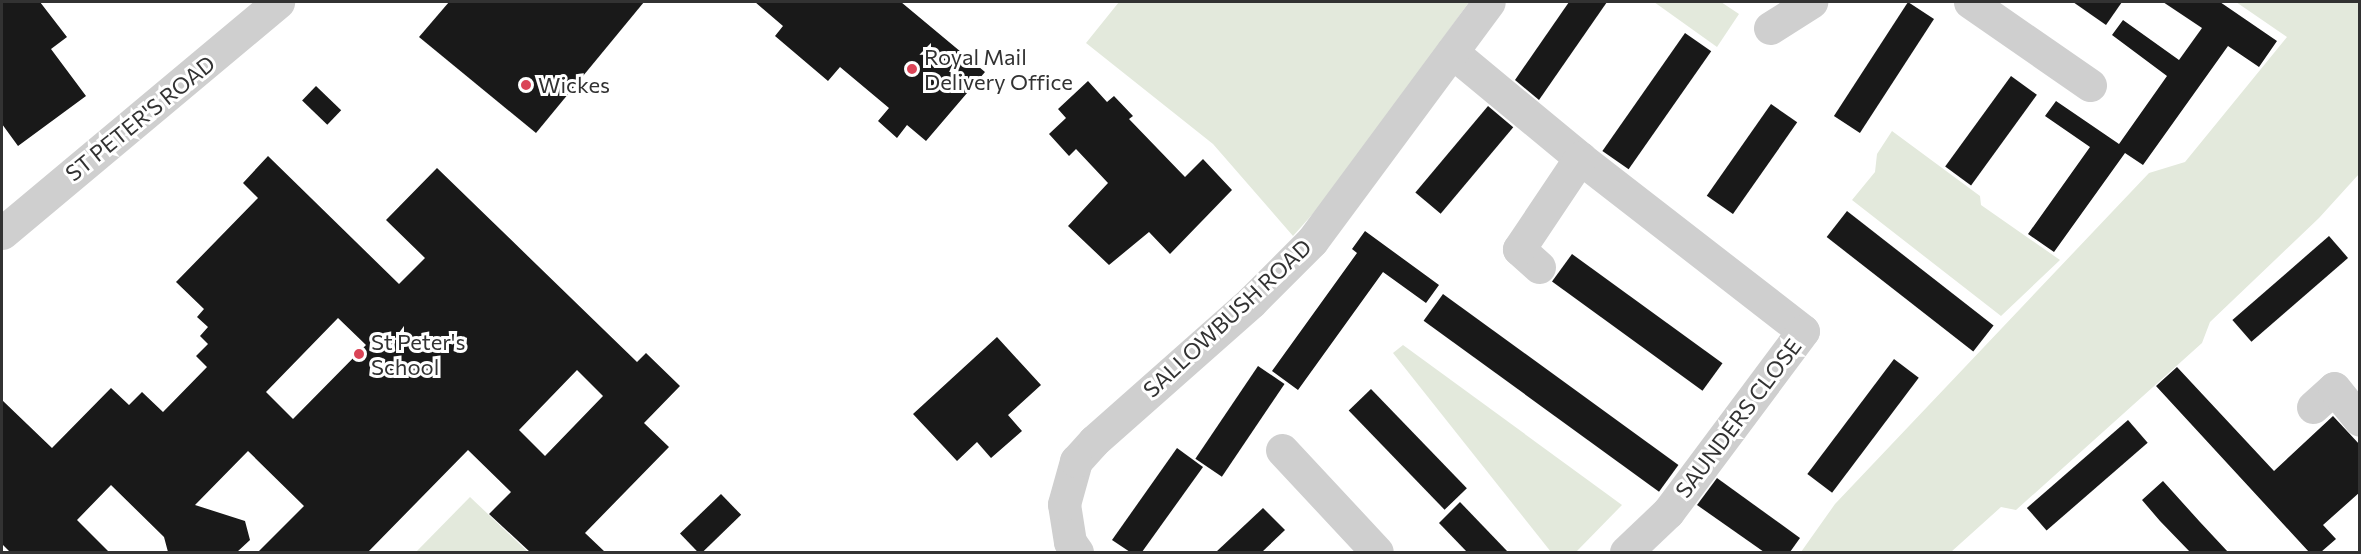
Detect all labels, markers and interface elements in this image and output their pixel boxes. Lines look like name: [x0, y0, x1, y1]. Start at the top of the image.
place label: Royal Mail Delivery Office: [924, 43, 1073, 94]
street label: ST PETER'S ROAD: [60, 50, 220, 186]
marker: Royal Mail Delivery Office: [905, 62, 919, 76]
place label: Wickes: [538, 72, 610, 98]
marker: Wickes: [519, 78, 533, 92]
street label: SALLOWBUSH ROAD: [1138, 233, 1316, 403]
place label: St Peter's School: [371, 328, 465, 380]
street label: SAUNDERS CLOSE: [1670, 333, 1806, 503]
marker: St Peter's School: [352, 347, 366, 361]

